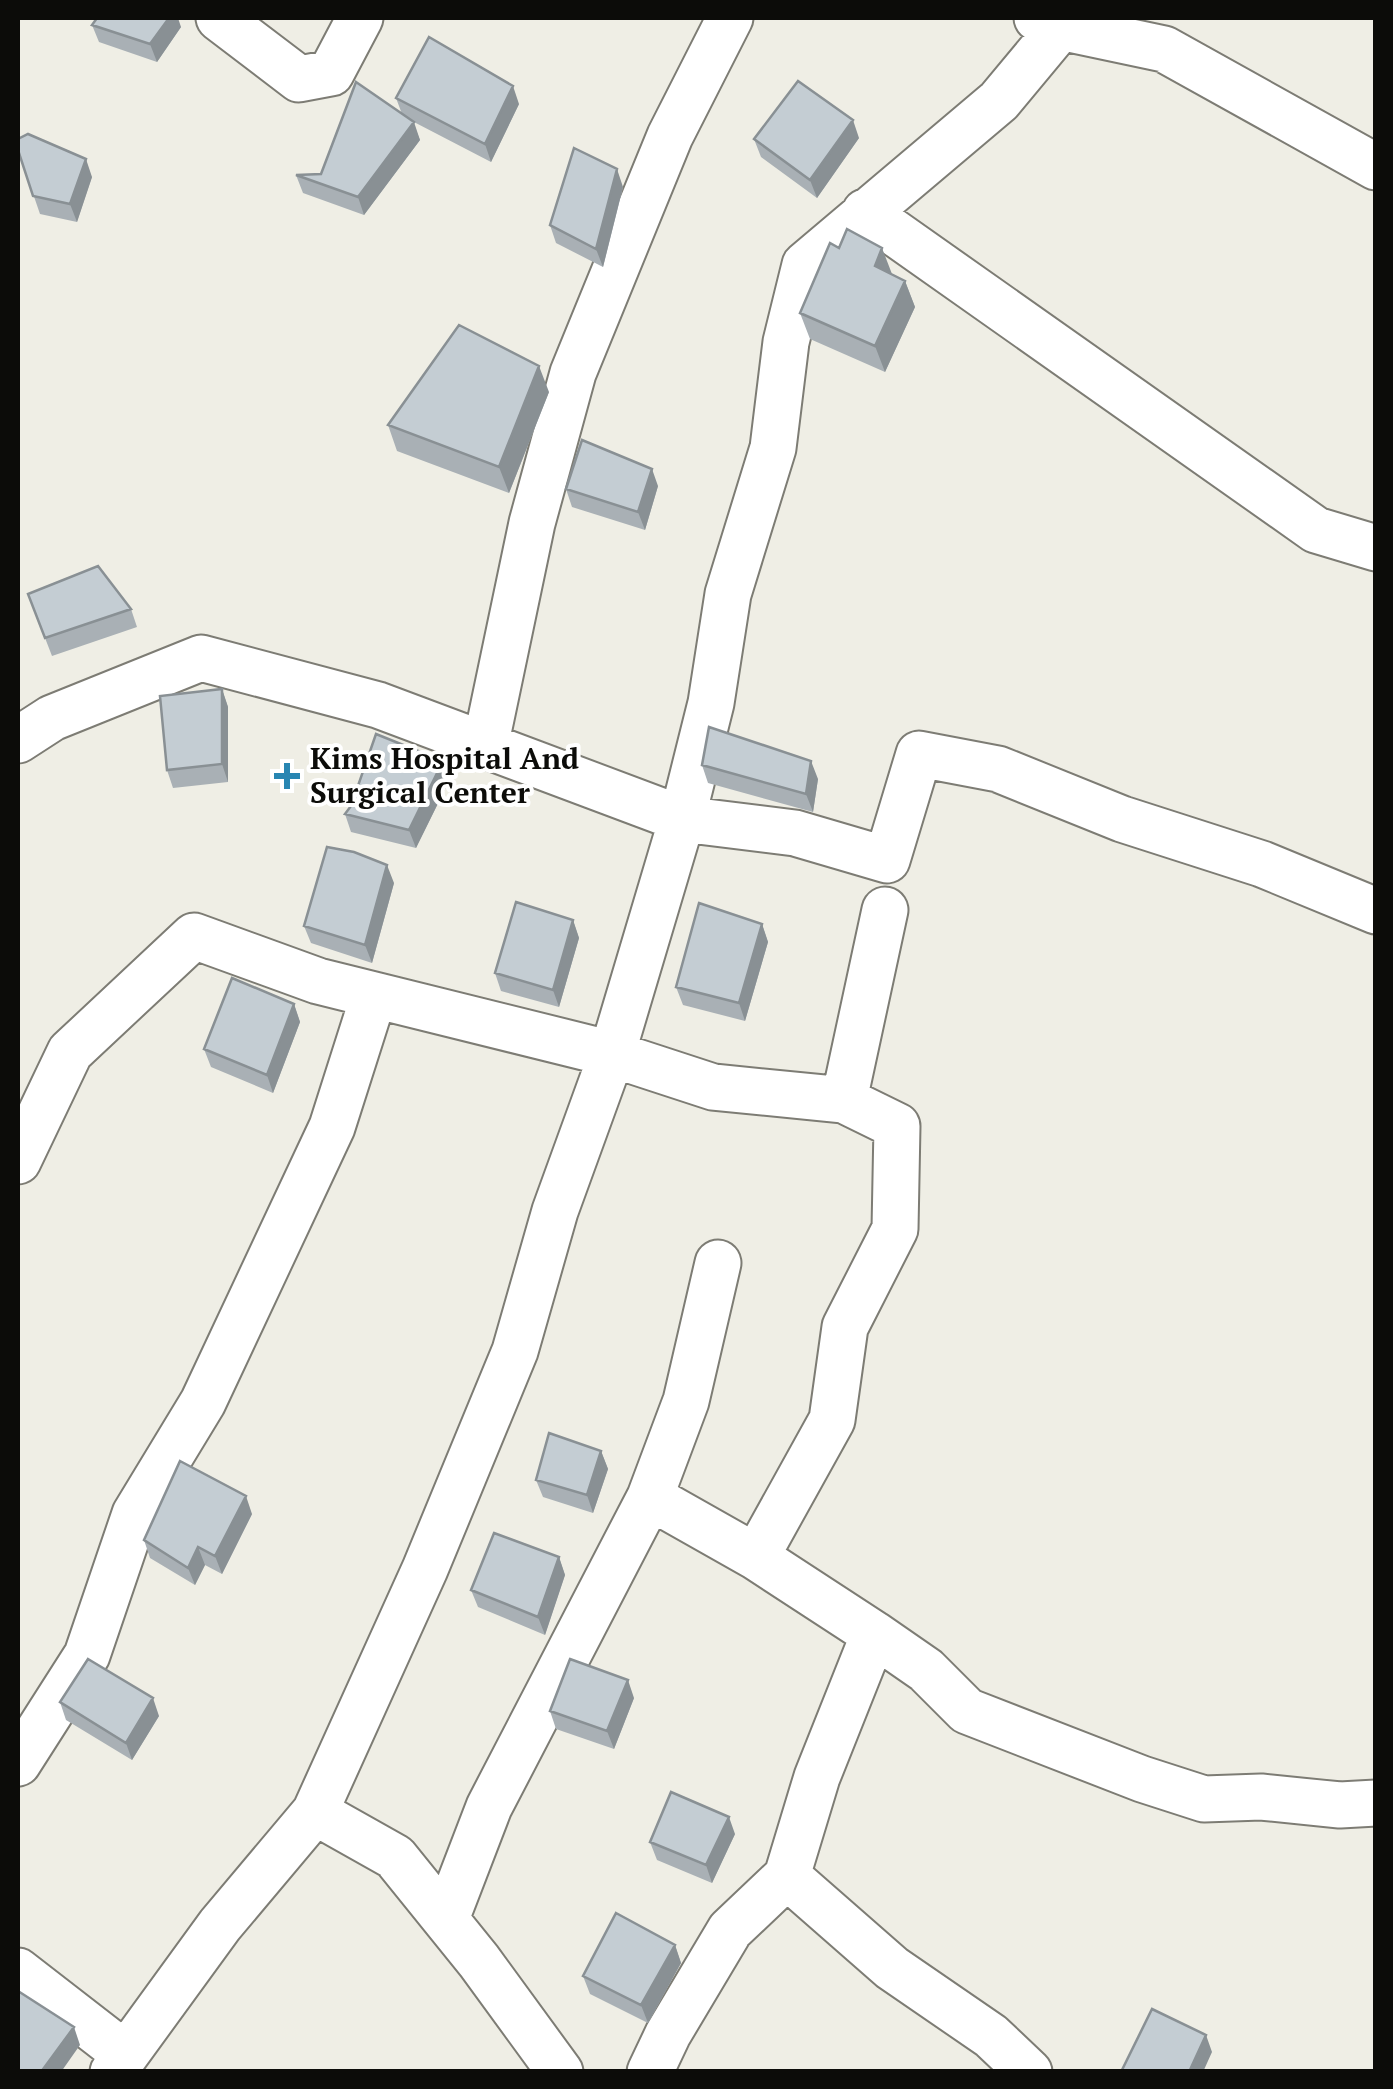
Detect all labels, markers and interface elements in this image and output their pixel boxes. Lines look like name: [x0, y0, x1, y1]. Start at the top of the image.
place label: Kims Hospital And Surgical Center: [310, 738, 579, 812]
marker: Kims Hospital And Surgical Center: [274, 763, 300, 789]

